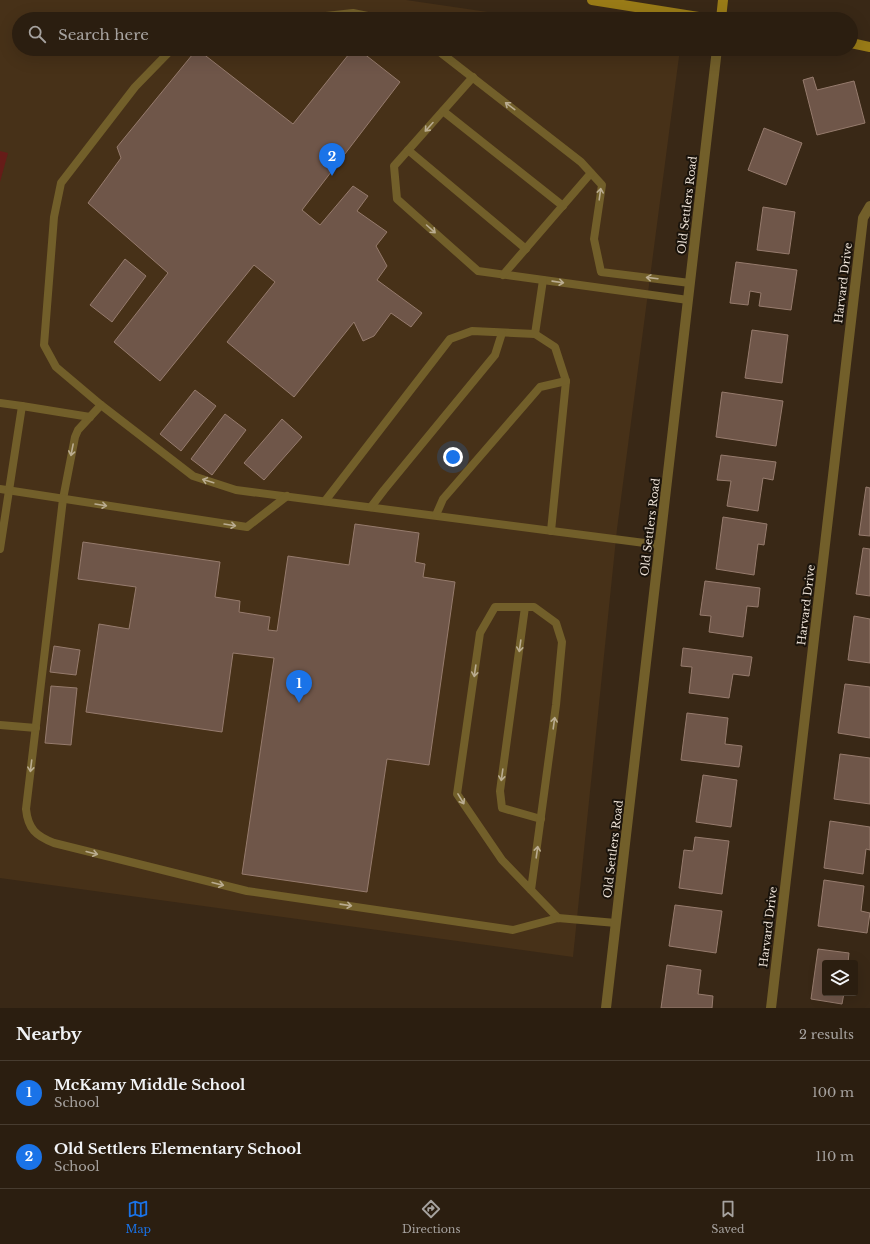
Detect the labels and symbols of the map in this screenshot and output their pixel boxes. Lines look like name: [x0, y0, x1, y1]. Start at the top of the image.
one-way arrow: [505, 102, 516, 110]
one-way arrow: [424, 122, 433, 133]
pin: 2: [319, 143, 345, 176]
street label: Old Settlers Road: [674, 155, 700, 255]
one-way arrow: [597, 188, 604, 201]
one-way arrow: [426, 224, 436, 234]
street label: Harvard Drive: [831, 242, 855, 324]
one-way arrow: [646, 274, 659, 282]
one-way arrow: [551, 278, 564, 286]
one-way arrow: [68, 443, 76, 456]
your location: [443, 447, 463, 467]
one-way arrow: [201, 477, 214, 484]
street label: Old Settlers Road: [637, 477, 663, 577]
one-way arrow: [94, 501, 107, 509]
one-way arrow: [223, 521, 236, 529]
street label: Harvard Drive: [794, 564, 818, 646]
one-way arrow: [516, 639, 524, 652]
one-way arrow: [471, 664, 479, 677]
pin: 1: [286, 670, 312, 703]
one-way arrow: [550, 717, 558, 730]
one-way arrow: [27, 759, 35, 772]
one-way arrow: [498, 768, 506, 781]
one-way arrow: [458, 793, 466, 805]
street label: Old Settlers Road: [600, 799, 626, 899]
one-way arrow: [533, 845, 541, 858]
one-way arrow: [85, 849, 98, 857]
one-way arrow: [211, 880, 224, 888]
street label: Harvard Drive: [756, 886, 780, 968]
one-way arrow: [339, 901, 352, 909]

